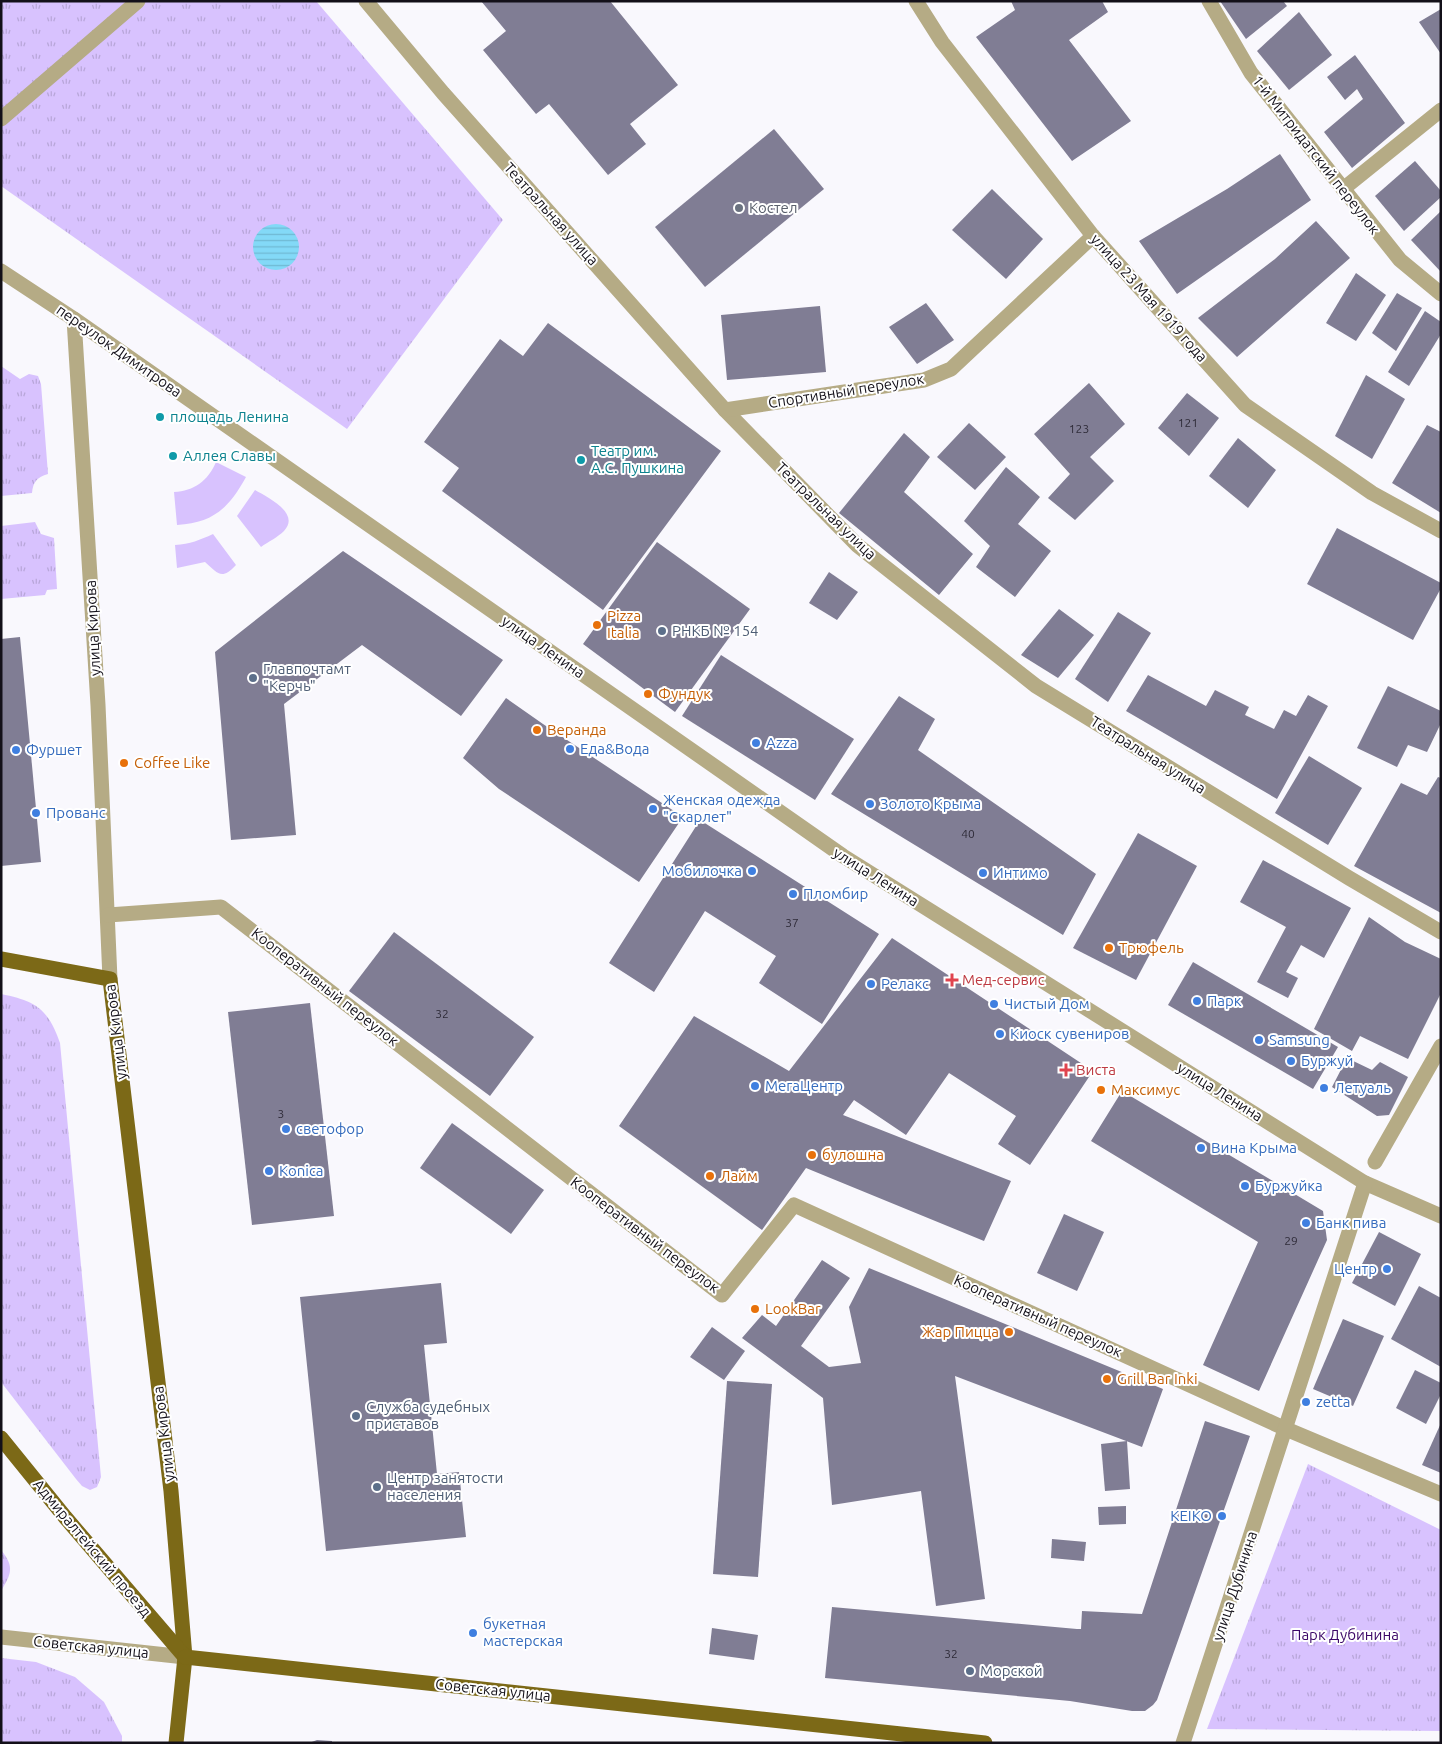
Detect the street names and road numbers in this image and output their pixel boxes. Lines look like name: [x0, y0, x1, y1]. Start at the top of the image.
street label: 1-й Митридатский переулок: [1249, 72, 1384, 238]
street label: Театральная улица: [501, 159, 602, 269]
street label: улица 23 Мая 1919 года: [1088, 230, 1211, 365]
street label: переулок Димитрова: [53, 301, 185, 400]
street label: Спортивный переулок: [767, 370, 925, 411]
street label: Театральная улица: [773, 459, 880, 563]
street label: улица Кирова: [81, 580, 104, 676]
street label: улица Ленина: [499, 612, 588, 681]
street label: Театральная улица: [1088, 712, 1209, 797]
street label: улица Ленина: [831, 844, 922, 910]
street label: Кооперативный переулок: [248, 924, 403, 1050]
street label: улица Кирова: [101, 983, 130, 1081]
street label: улица Ленина: [1175, 1059, 1266, 1125]
street label: Кооперативный переулок: [567, 1173, 723, 1296]
street label: Кооперативный переулок: [952, 1271, 1125, 1360]
street label: улица Кирова: [149, 1385, 178, 1483]
street label: Адмиралтейский проезд: [30, 1476, 155, 1620]
street label: улица Дубинина: [1209, 1529, 1260, 1643]
street label: Советская улица: [32, 1632, 150, 1661]
street label: Советская улица: [434, 1675, 552, 1704]

